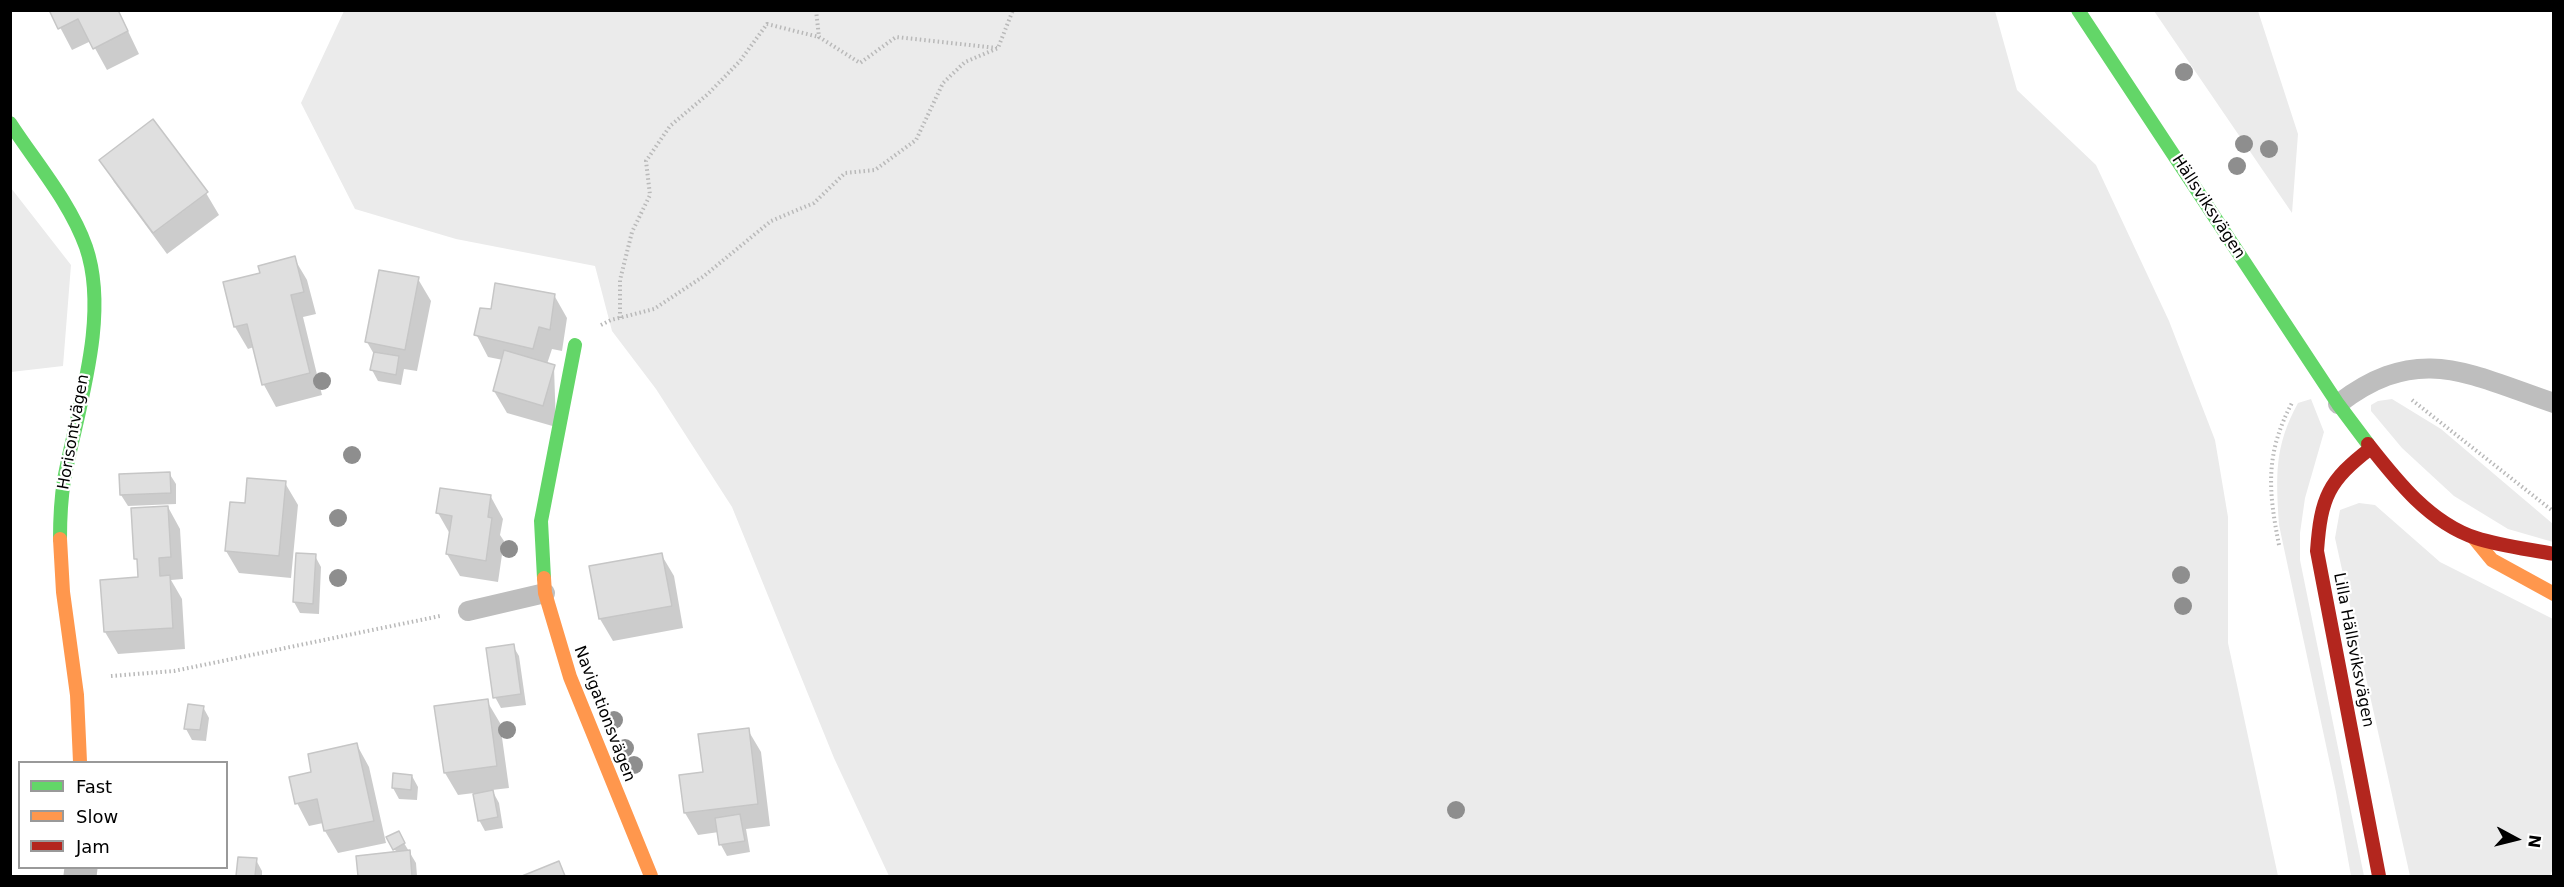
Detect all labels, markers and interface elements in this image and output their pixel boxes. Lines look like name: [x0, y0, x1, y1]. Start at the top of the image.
street label: Hällsviksvägen: [2167, 151, 2249, 263]
street label: Horisontvägen: [54, 373, 94, 491]
street label: Lilla Hällsviksvägen: [2329, 571, 2377, 729]
street label: Navigationsvägen: [569, 643, 639, 785]
legend: [18, 761, 228, 869]
text: Fast: [76, 776, 112, 797]
text: Slow: [76, 806, 118, 827]
north arrow: [2486, 809, 2546, 869]
text: N: [2524, 833, 2545, 849]
text: Jam: [76, 836, 110, 857]

